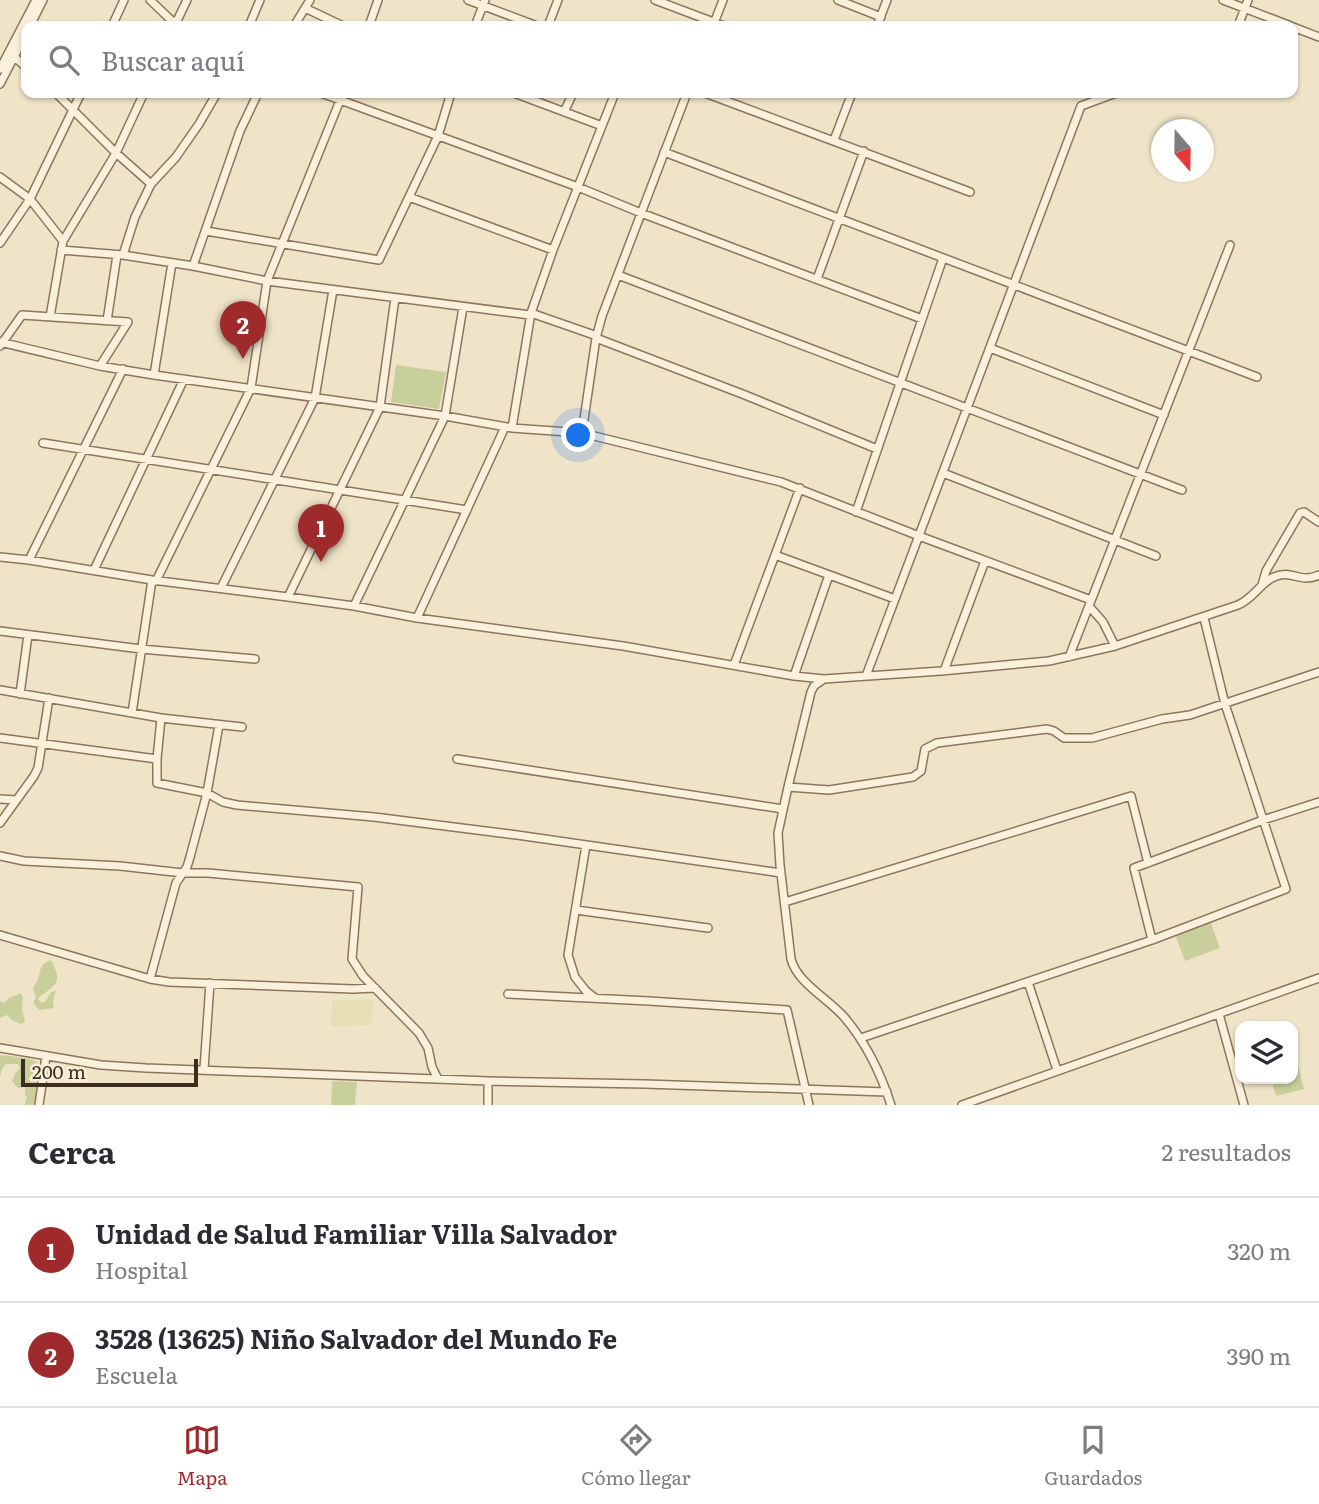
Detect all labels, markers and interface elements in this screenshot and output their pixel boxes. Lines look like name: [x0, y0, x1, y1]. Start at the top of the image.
search box: [21, 21, 1298, 98]
text: Buscar aquí: [101, 40, 245, 79]
icon: search: [45, 41, 83, 79]
north arrow: [1151, 119, 1214, 182]
pin: 2: [220, 301, 266, 359]
your location: [561, 418, 595, 452]
pin: 1: [298, 504, 344, 562]
map controls: [1235, 1021, 1298, 1084]
button: layers: [1235, 1021, 1298, 1084]
scale bar: [21, 1056, 198, 1088]
text: 200 m: [32, 1057, 86, 1085]
text: Cerca: [28, 1129, 115, 1173]
text: 2 resultados: [1161, 1134, 1291, 1168]
text: Unidad de Salud Familiar Villa Salvador: [95, 1213, 617, 1252]
text: 1: [46, 1233, 56, 1267]
text: 320 m: [1227, 1233, 1291, 1267]
text: Hospital: [95, 1252, 188, 1286]
text: 3528 (13625) Niño Salvador del Mundo Fe: [95, 1318, 617, 1357]
text: 2: [45, 1338, 57, 1372]
text: 390 m: [1226, 1338, 1291, 1372]
text: Escuela: [95, 1357, 178, 1391]
tab: Mapa: [177, 1421, 228, 1491]
tab: Cómo llegar: [581, 1421, 691, 1491]
tab: Guardados: [1044, 1421, 1142, 1491]

